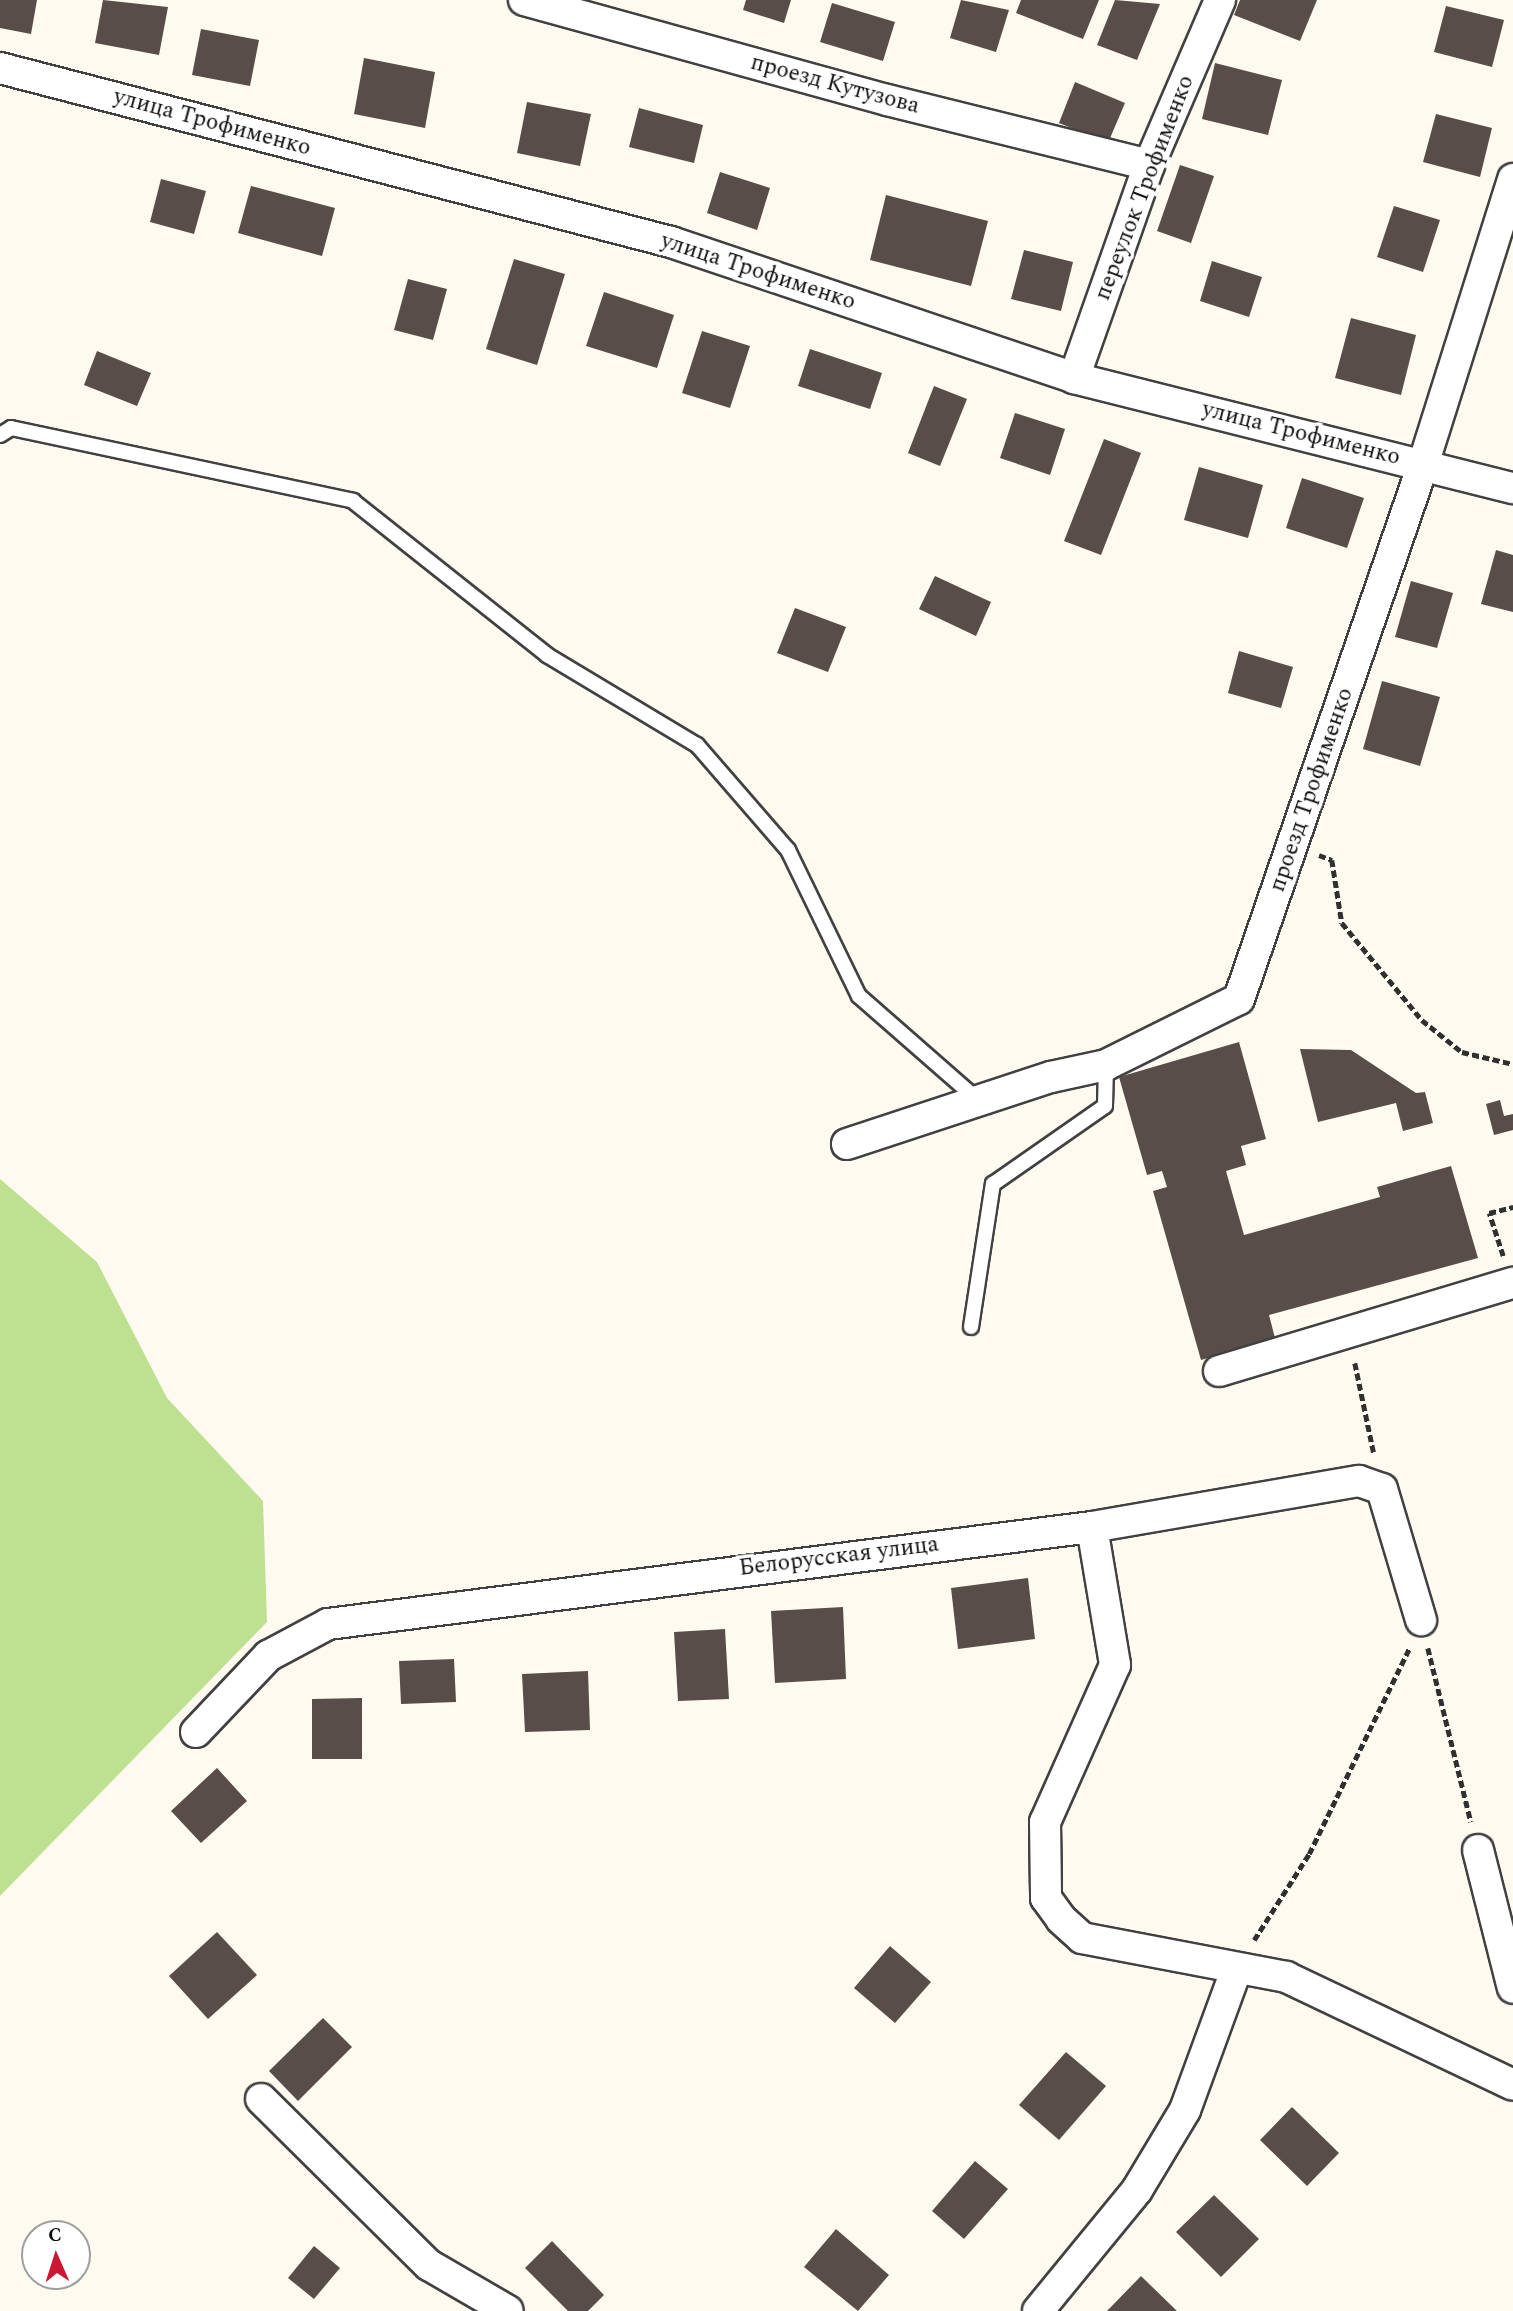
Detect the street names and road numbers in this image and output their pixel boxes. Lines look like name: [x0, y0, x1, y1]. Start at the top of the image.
street label: проезд Кутузова: [747, 49, 923, 121]
street label: переулок Трофименко: [1089, 72, 1201, 304]
street label: улица Трофименко: [110, 83, 314, 163]
street label: улица Трофименко: [657, 227, 859, 317]
street label: улица Трофименко: [1199, 396, 1403, 472]
street label: проезд Трофименко: [1264, 684, 1360, 896]
street label: Белорусская улица: [738, 1531, 940, 1583]

